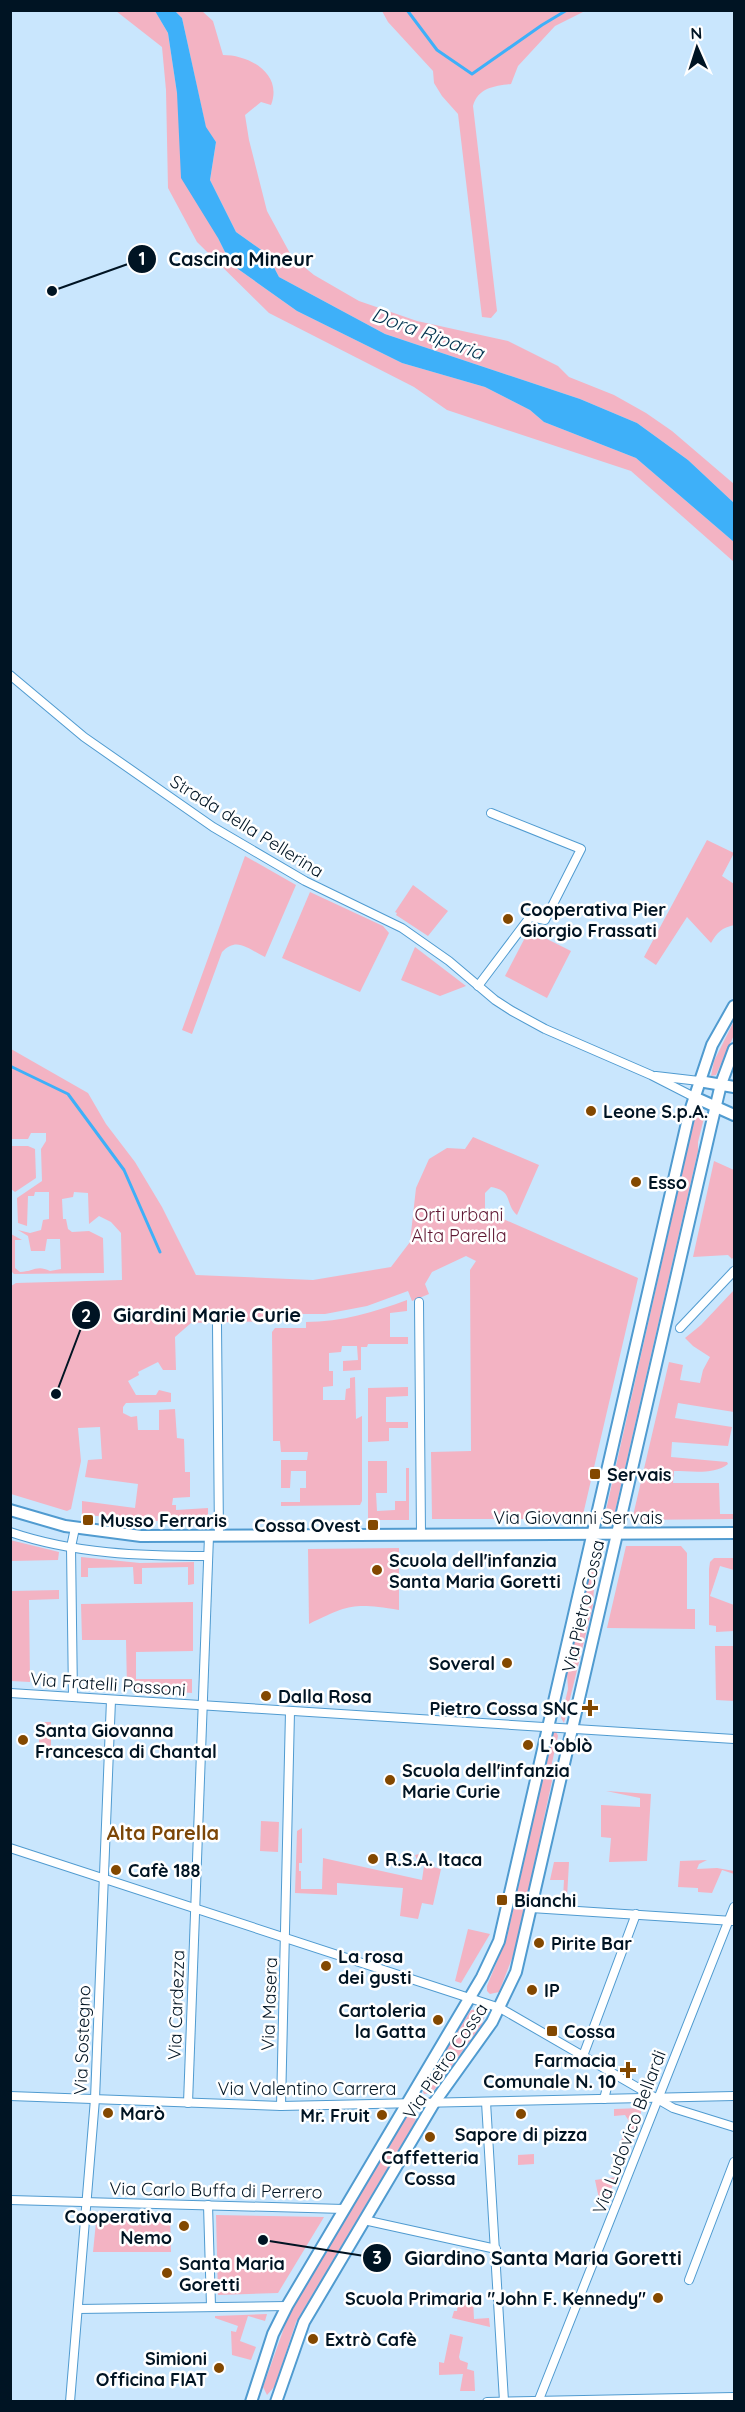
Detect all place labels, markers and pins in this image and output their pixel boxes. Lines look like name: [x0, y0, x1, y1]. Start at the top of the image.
callout: Cascina Mineur: [127, 240, 326, 278]
place label: Cooperativa Pier Giorgio Frassati: [520, 898, 666, 942]
marker: Cooperativa Pier Giorgio Frassati: [501, 912, 515, 926]
place label: Leone S.p.A.: [603, 1100, 708, 1123]
marker: Leone S.p.A.: [584, 1104, 598, 1118]
place label: Esso: [648, 1171, 687, 1194]
marker: Esso: [629, 1175, 643, 1189]
callout: Giardini Marie Curie: [71, 1296, 314, 1334]
place label: Servais: [607, 1463, 672, 1486]
marker: Servais: [588, 1467, 602, 1481]
place label: Musso Ferraris: [100, 1509, 227, 1532]
marker: Musso Ferraris: [81, 1513, 95, 1527]
place label: Cossa Ovest: [254, 1514, 361, 1537]
marker: Cossa Ovest: [366, 1518, 380, 1532]
place label: Scuola dell'infanzia Santa Maria Goretti: [389, 1549, 561, 1593]
marker: Scuola dell'infanzia Santa Maria Goretti: [370, 1563, 384, 1577]
place label: Soveral: [429, 1652, 495, 1675]
marker: Soveral: [500, 1656, 514, 1670]
place label: Dalla Rosa: [278, 1685, 372, 1708]
marker: Dalla Rosa: [259, 1689, 273, 1703]
place label: Pietro Cossa SNC: [430, 1697, 578, 1720]
marker: Pietro Cossa SNC: [583, 1701, 597, 1715]
place label: Santa Giovanna Francesca di Chantal: [35, 1719, 217, 1763]
marker: Santa Giovanna Francesca di Chantal: [16, 1733, 30, 1747]
place label: L'oblò: [540, 1734, 593, 1757]
marker: L'oblò: [521, 1738, 535, 1752]
place label: Scuola dell'infanzia Marie Curie: [402, 1759, 570, 1803]
marker: Scuola dell'infanzia Marie Curie: [383, 1773, 397, 1787]
place label: R.S.A. Itaca: [385, 1848, 482, 1871]
marker: R.S.A. Itaca: [366, 1852, 380, 1866]
place label: Cafè 188: [128, 1859, 200, 1882]
marker: Cafè 188: [109, 1863, 123, 1877]
place label: Bianchi: [514, 1889, 576, 1912]
marker: Bianchi: [495, 1893, 509, 1907]
place label: Pirite Bar: [551, 1932, 632, 1955]
marker: Pirite Bar: [532, 1936, 546, 1950]
place label: La rosa dei gusti: [338, 1945, 411, 1989]
marker: La rosa dei gusti: [319, 1959, 333, 1973]
place label: IP: [544, 1979, 560, 2002]
marker: IP: [525, 1983, 539, 1997]
place label: Cartoleria la Gatta: [338, 1999, 426, 2043]
marker: Cartoleria la Gatta: [431, 2013, 445, 2027]
place label: Cossa: [564, 2020, 615, 2043]
marker: Cossa: [545, 2024, 559, 2038]
place label: Farmacia Comunale N. 10: [483, 2049, 616, 2093]
marker: Farmacia Comunale N. 10: [621, 2063, 635, 2077]
place label: Marò: [120, 2102, 165, 2125]
place label: Mr. Fruit: [300, 2104, 370, 2127]
marker: Marò: [101, 2106, 115, 2120]
marker: Sapore di pizza: [514, 2107, 528, 2121]
marker: Mr. Fruit: [375, 2108, 389, 2122]
place label: Sapore di pizza: [455, 2123, 587, 2146]
marker: Caffetteria Cossa: [423, 2130, 437, 2144]
place label: Caffetteria Cossa: [381, 2146, 479, 2190]
place label: Cooperativa Nemo: [64, 2205, 172, 2249]
marker: Cooperativa Nemo: [177, 2219, 191, 2233]
callout: Giardino Santa Maria Goretti: [362, 2239, 694, 2277]
place label: Santa Maria Goretti: [179, 2252, 285, 2296]
marker: Santa Maria Goretti: [160, 2266, 174, 2280]
place label: Scuola Primaria "John F. Kennedy": [345, 2287, 646, 2310]
marker: Scuola Primaria "John F. Kennedy": [651, 2291, 665, 2305]
place label: Extrò Cafè: [325, 2328, 417, 2351]
marker: Extrò Cafè: [306, 2332, 320, 2346]
place label: Simioni Officina FIAT: [96, 2347, 207, 2391]
marker: Simioni Officina FIAT: [212, 2361, 226, 2375]

